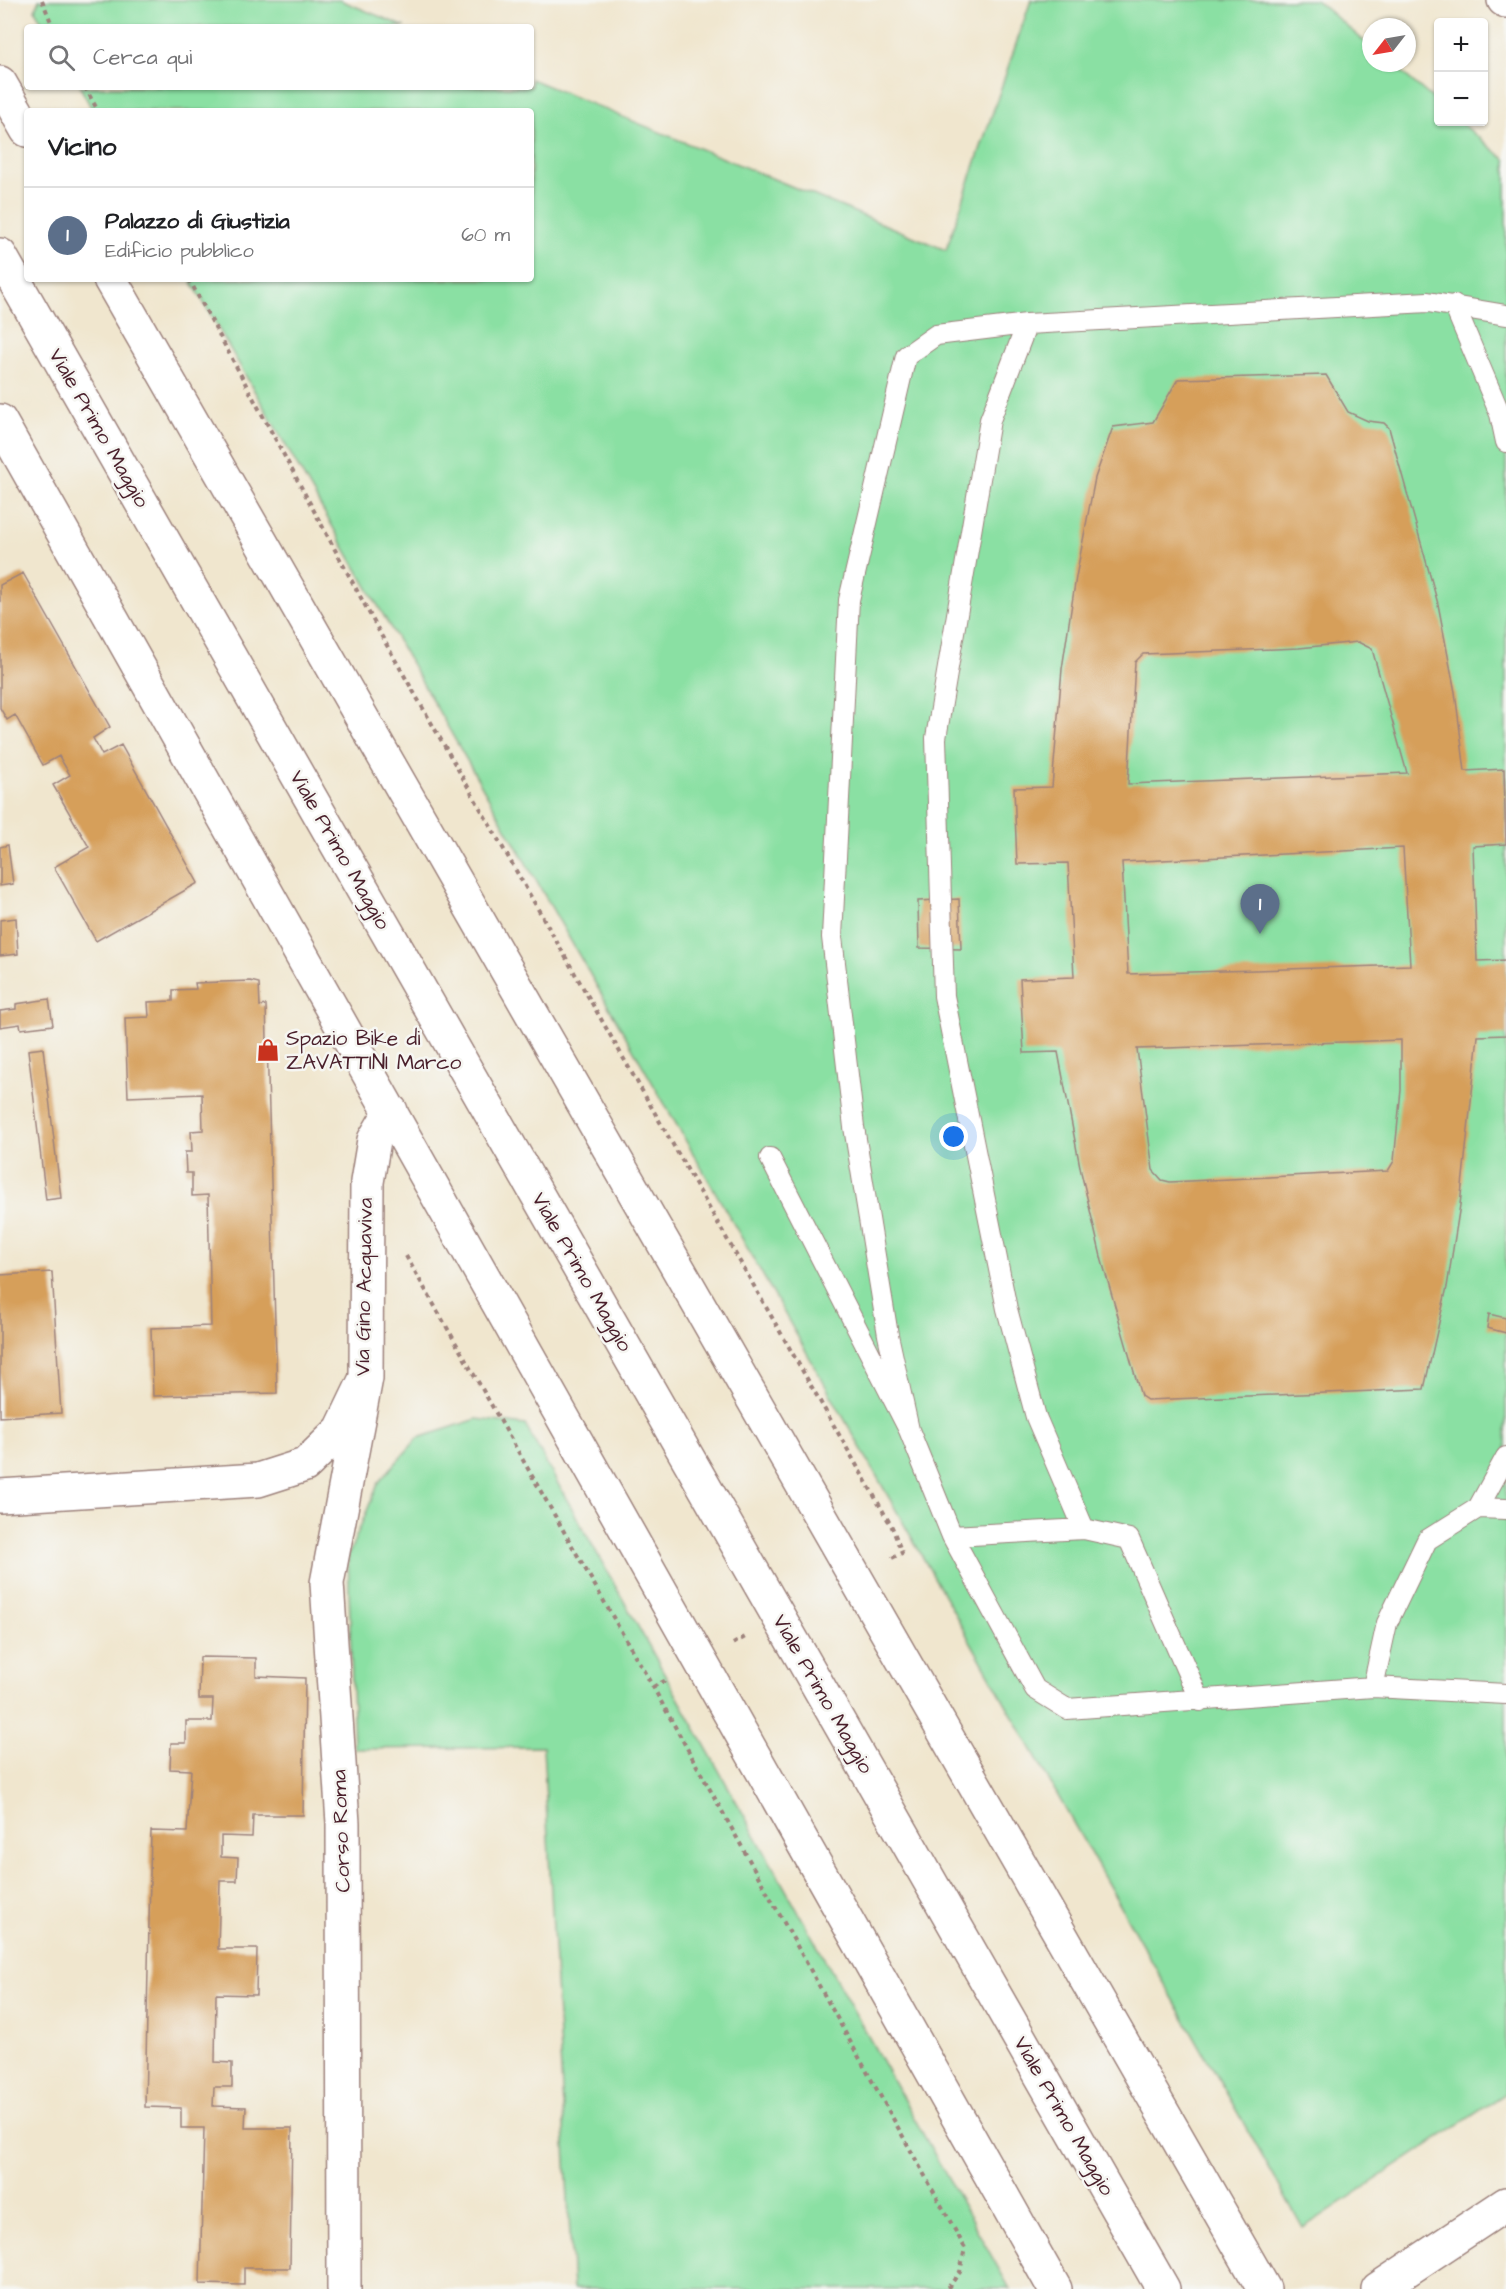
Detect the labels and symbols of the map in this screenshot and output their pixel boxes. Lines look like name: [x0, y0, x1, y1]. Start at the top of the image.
north arrow: [1362, 18, 1416, 72]
street label: Viale Primo Maggio: [40, 343, 157, 514]
street label: Viale Primo Maggio: [281, 765, 398, 936]
pin: 1: [1240, 884, 1280, 934]
place label: Spazio Bike di ZAVATTINI Marco: [286, 1024, 462, 1077]
shop icon: Spazio Bike di ZAVATTINI Marco: [255, 1037, 281, 1063]
your location: [939, 1122, 968, 1151]
street label: Viale Primo Maggio: [523, 1187, 640, 1358]
street label: Via Gino Acquaviva: [348, 1197, 380, 1376]
street label: Viale Primo Maggio: [764, 1609, 881, 1780]
street label: Corso Roma: [324, 1769, 358, 1893]
street label: Viale Primo Maggio: [1005, 2031, 1122, 2202]

